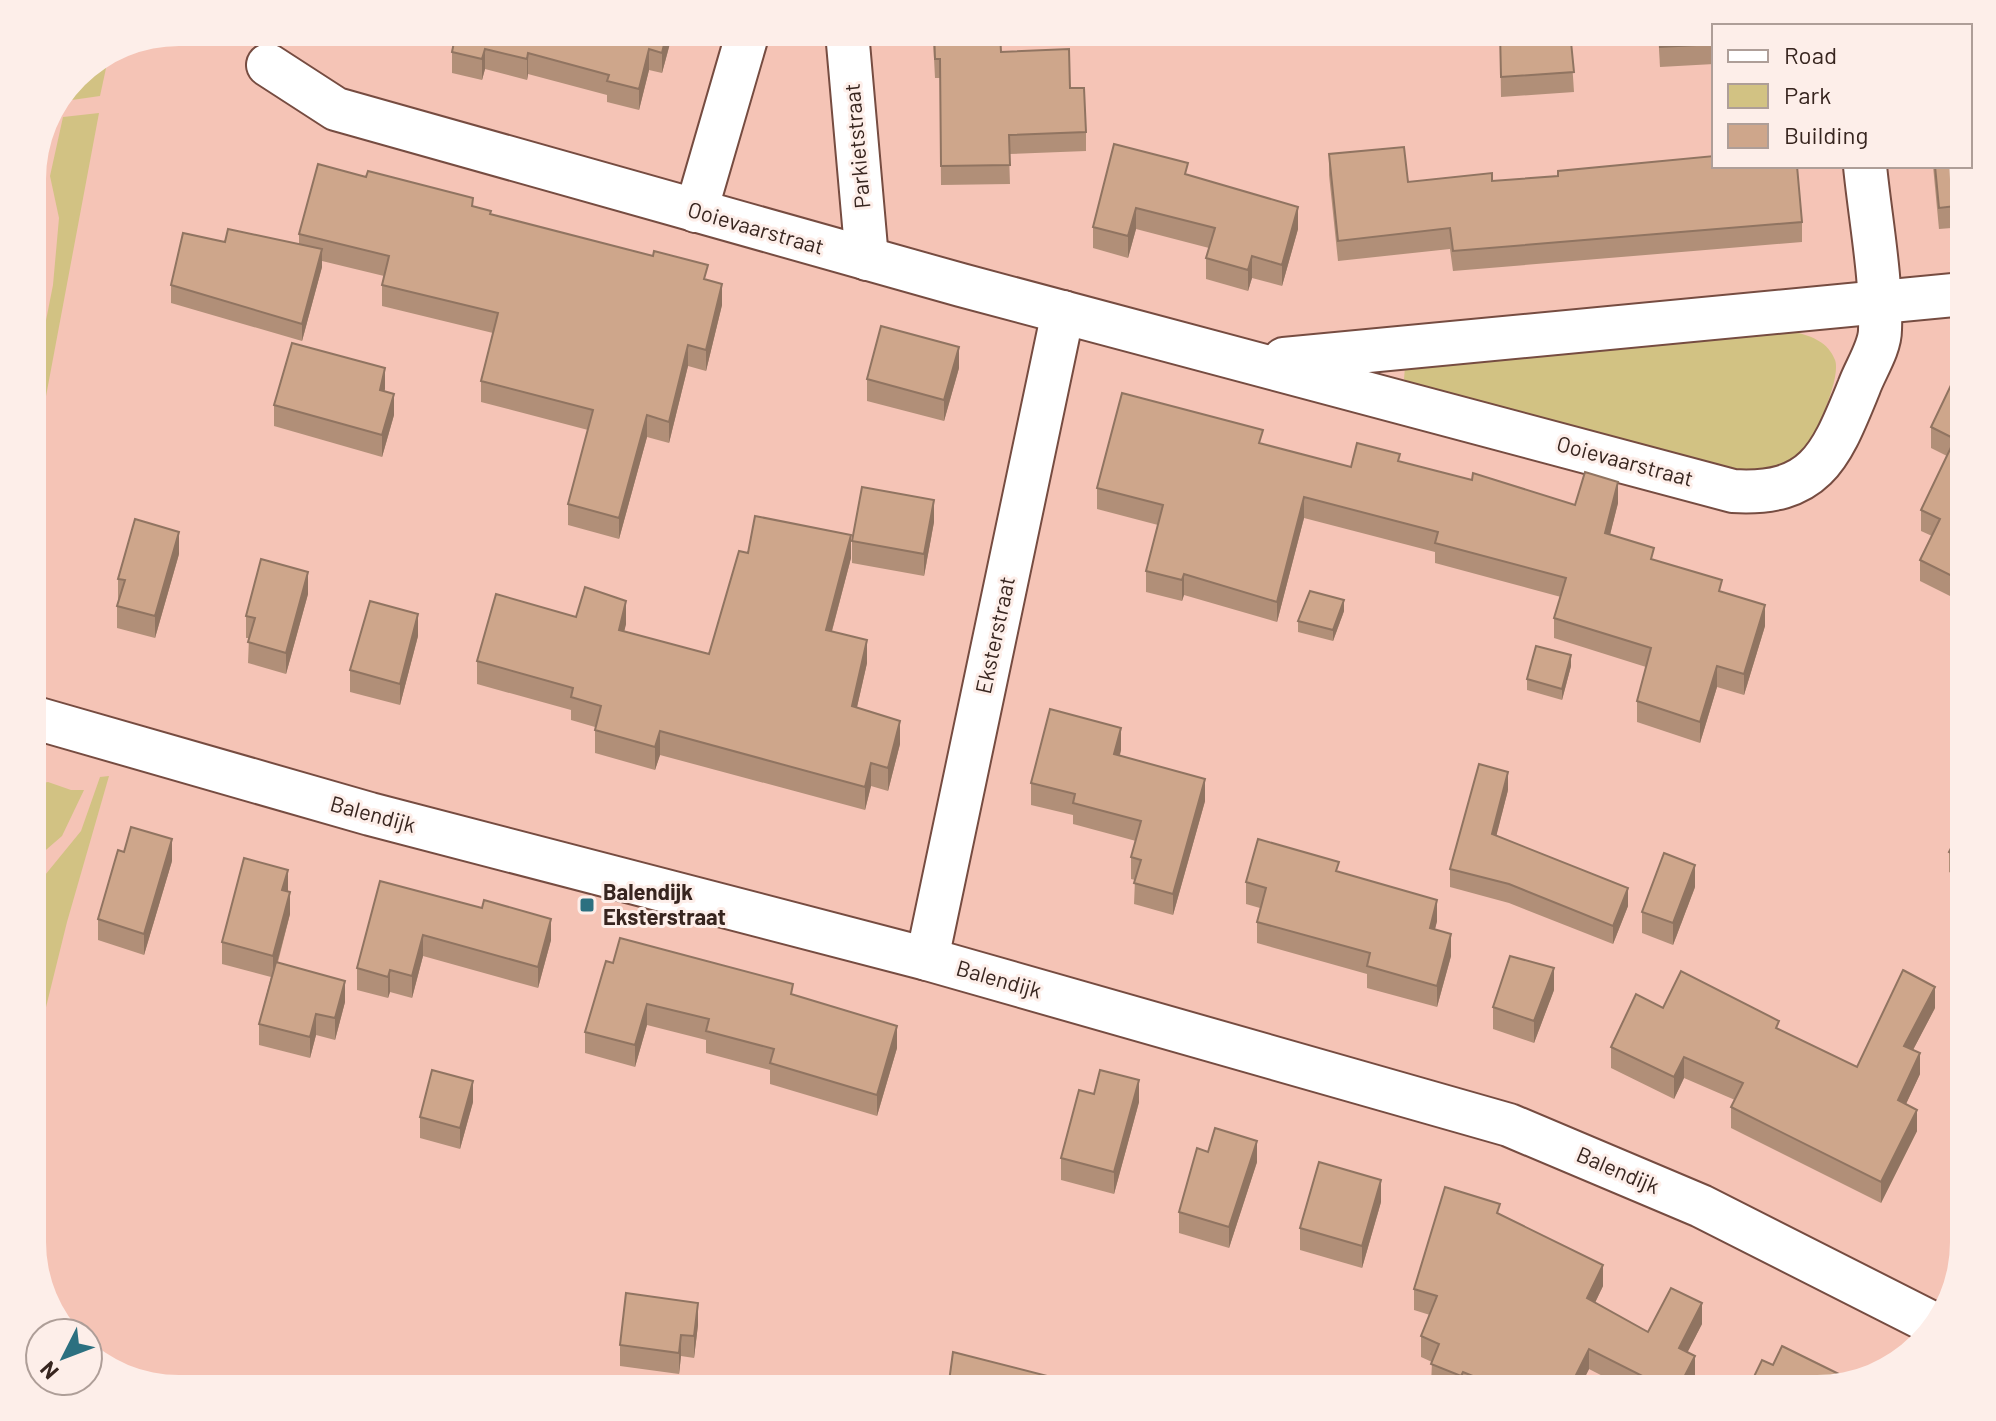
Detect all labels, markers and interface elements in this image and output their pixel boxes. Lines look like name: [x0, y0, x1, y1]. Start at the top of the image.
legend: [1712, 24, 1972, 168]
text: Road: [1784, 40, 1837, 69]
text: Park: [1784, 80, 1831, 109]
street label: Parkietstraat: [838, 83, 874, 210]
text: Building: [1784, 120, 1868, 149]
street label: Ooievaarstraat: [685, 195, 827, 259]
street label: Ooievaarstraat: [1554, 429, 1696, 491]
street label: Eksterstraat: [969, 574, 1019, 696]
street label: Balendijk: [328, 789, 419, 837]
place label: Balendijk Eksterstraat: [603, 878, 726, 929]
marker: Balendijk Eksterstraat: [578, 896, 596, 914]
street label: Balendijk: [954, 953, 1045, 1003]
street label: Balendijk: [1573, 1140, 1664, 1198]
north arrow: [24, 1317, 104, 1397]
text: N: [34, 1357, 63, 1385]

